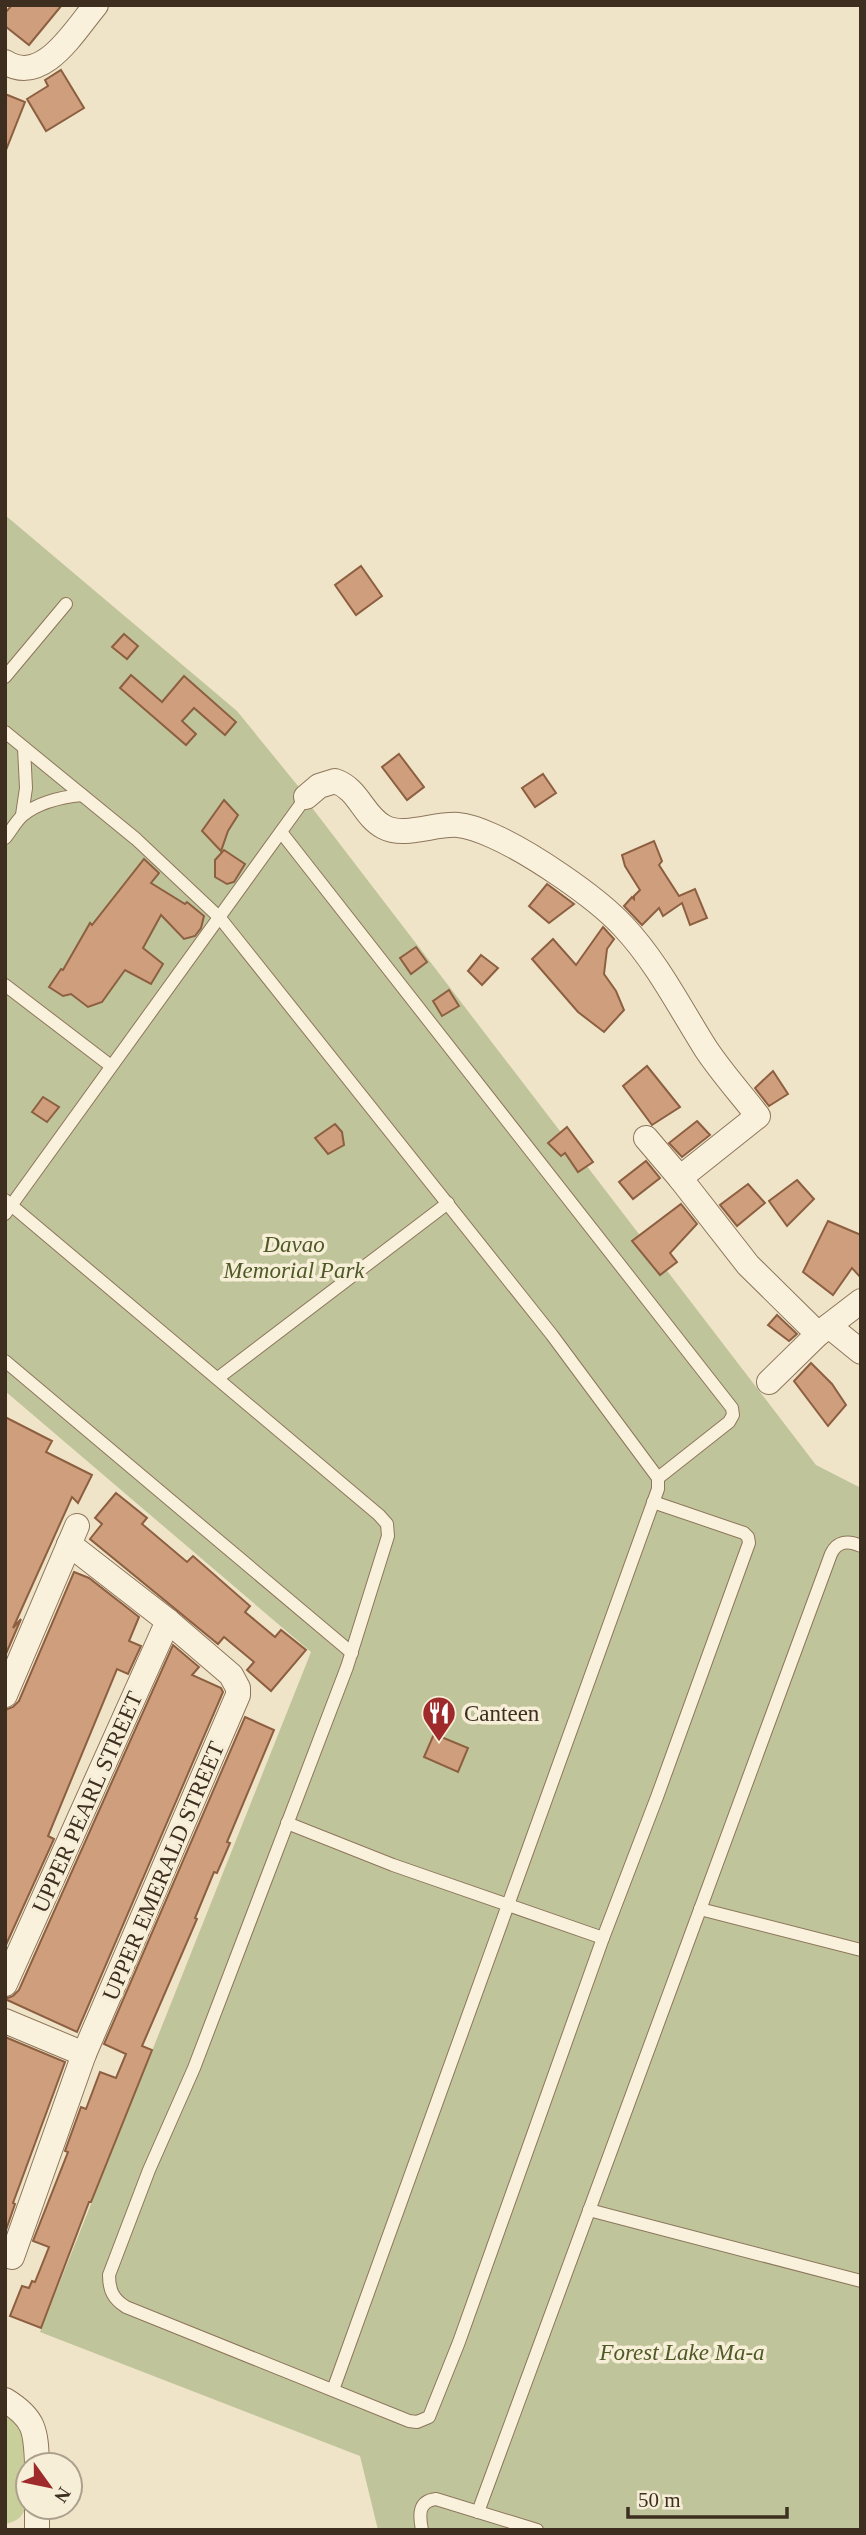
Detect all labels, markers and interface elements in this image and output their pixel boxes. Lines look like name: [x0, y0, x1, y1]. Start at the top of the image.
park label: Davao Memorial Park: [222, 1232, 365, 1283]
street label: UPPER PEARL STREET: [27, 1688, 148, 1917]
restaurant icon: Canteen: [420, 1694, 458, 1743]
place label: Canteen: [464, 1701, 540, 1726]
street label: UPPER EMERALD STREET: [98, 1738, 229, 2004]
park label: Forest Lake Ma-a: [598, 2340, 765, 2365]
north arrow: [14, 2451, 84, 2521]
scale bar: [628, 2476, 787, 2520]
text: N: [50, 2484, 75, 2507]
text: 50 m: [638, 2488, 681, 2512]

